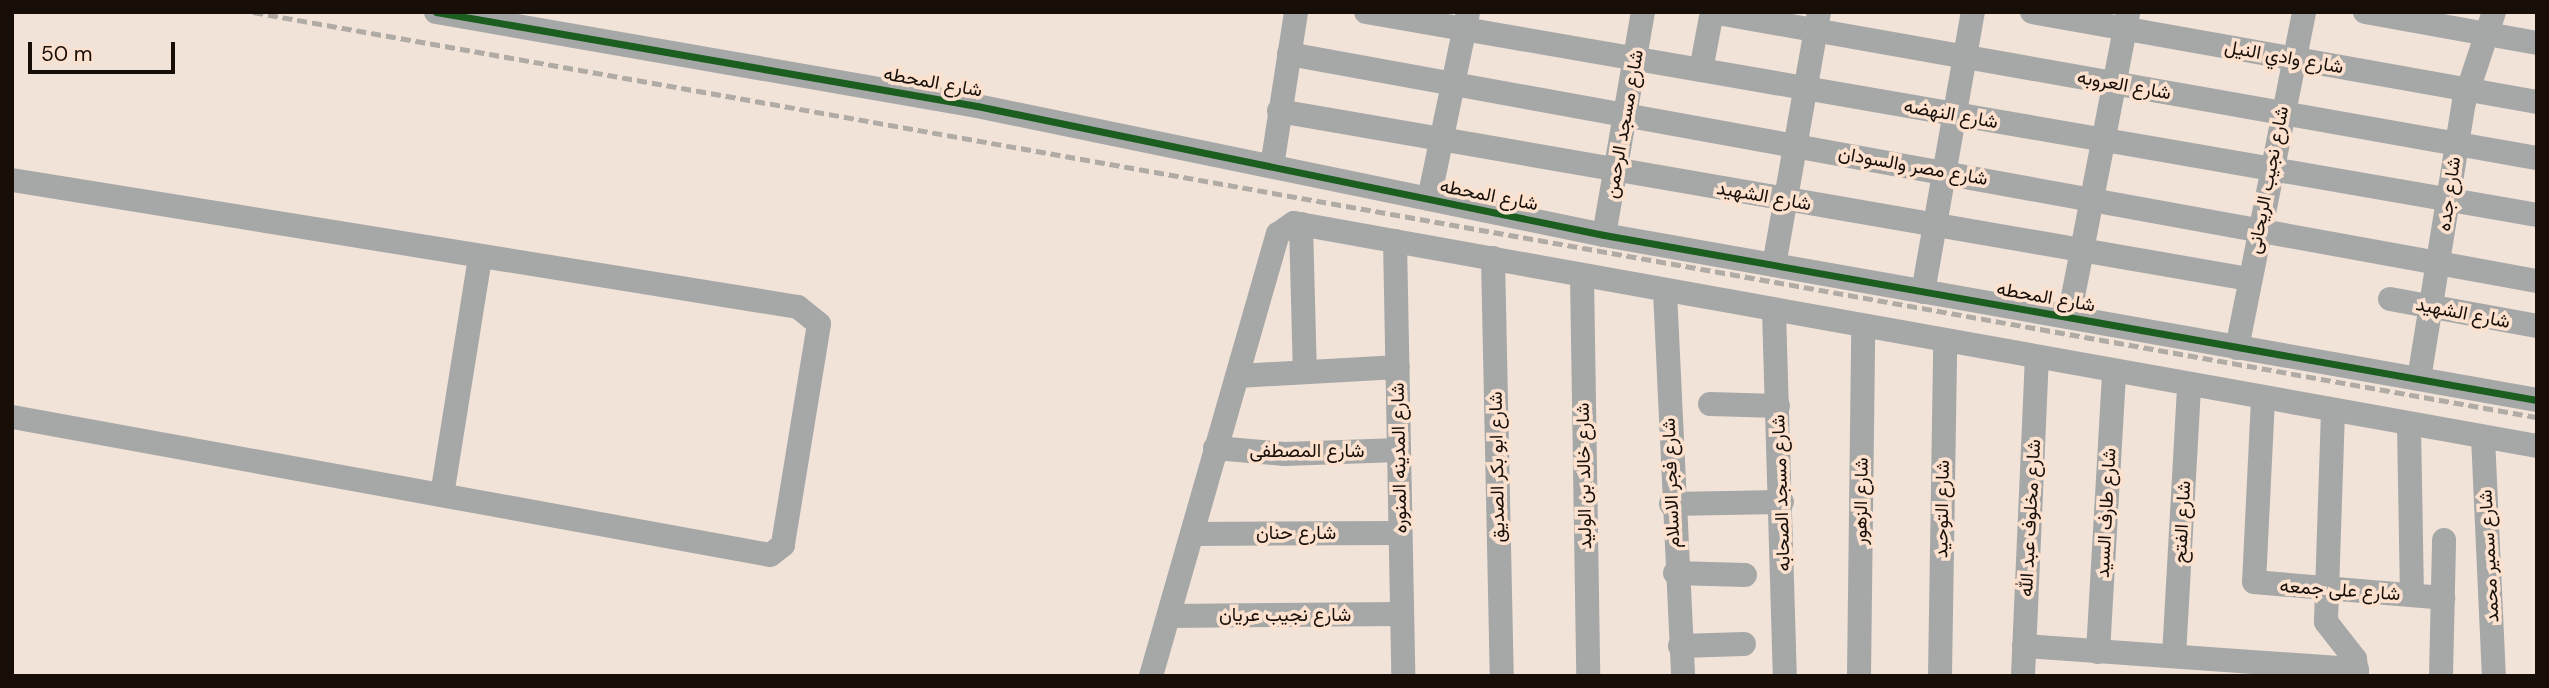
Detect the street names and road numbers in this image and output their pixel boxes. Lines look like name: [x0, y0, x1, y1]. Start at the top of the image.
street label: شارع وادي النيل: [2223, 35, 2345, 79]
street label: شارع مسجد الرحمن: [1600, 48, 1648, 200]
street label: شارع المحطه: [882, 62, 984, 102]
street label: شارع العروبه: [2075, 66, 2173, 104]
street label: شارع النهضه: [1902, 95, 2000, 133]
street label: شارع نجيب الريحانى: [2242, 104, 2294, 256]
street label: شارع مصر والسودان: [1837, 142, 1989, 190]
street label: شارع جده: [2432, 155, 2466, 233]
street label: شارع المحطه: [1438, 174, 1540, 216]
street label: شارع الشهيد: [1715, 176, 1813, 216]
street label: شارع المحطه: [1995, 277, 2097, 317]
street label: شارع الشهيد: [2414, 293, 2512, 333]
street label: شارع المدينه المنوره: [1386, 382, 1412, 534]
street label: شارع ابو بكر الصديق: [1484, 391, 1510, 543]
street label: شارع خالد بن الوليد: [1571, 402, 1597, 550]
street label: شارع مسجد الصحابه: [1767, 414, 1795, 572]
street label: شارع فجر الاسلام: [1657, 418, 1685, 548]
street label: شارع مخلوف عبد الله: [2014, 439, 2046, 597]
street label: شارع المصطفى: [1250, 440, 1364, 462]
street label: شارع طارف السيد: [2091, 447, 2121, 579]
street label: شارع الزهور: [1849, 457, 1873, 545]
street label: شارع التوحيد: [1930, 460, 1954, 558]
street label: شارع الفتح: [2168, 480, 2196, 564]
street label: شارع سمير محمد: [2474, 489, 2504, 623]
street label: شارع حنان: [1256, 522, 1336, 544]
street label: شارع على جمعه: [2279, 574, 2401, 606]
street label: شارع نجيب عريان: [1219, 604, 1351, 626]

